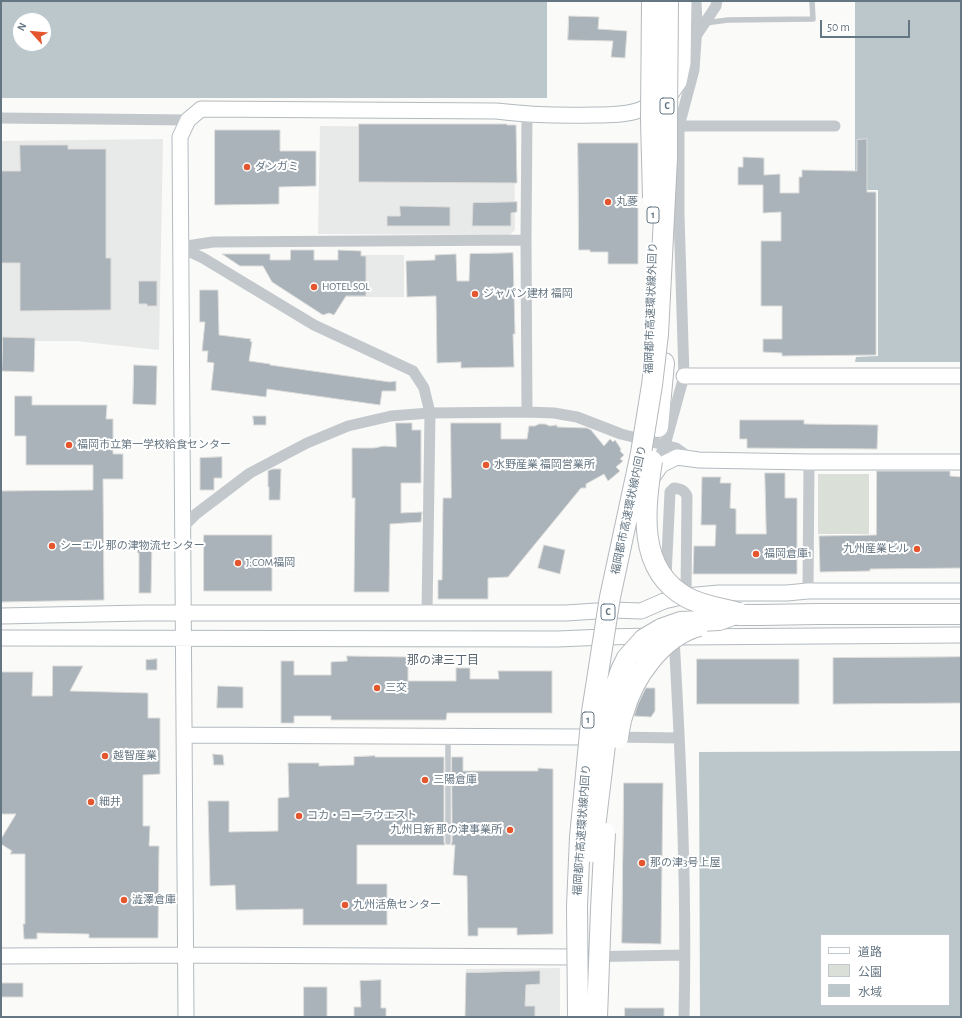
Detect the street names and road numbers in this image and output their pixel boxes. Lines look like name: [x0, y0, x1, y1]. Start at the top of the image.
road number: C: [660, 98, 674, 114]
road number: 1: [647, 207, 659, 223]
street label: 福岡都市高速環状線外回り: [642, 242, 660, 374]
street label: 福岡都市高速環状線内回り: [609, 444, 649, 576]
road number: C: [601, 604, 615, 620]
road number: 1: [582, 712, 594, 728]
street label: 福岡都市高速環状線内回り: [571, 764, 593, 896]

